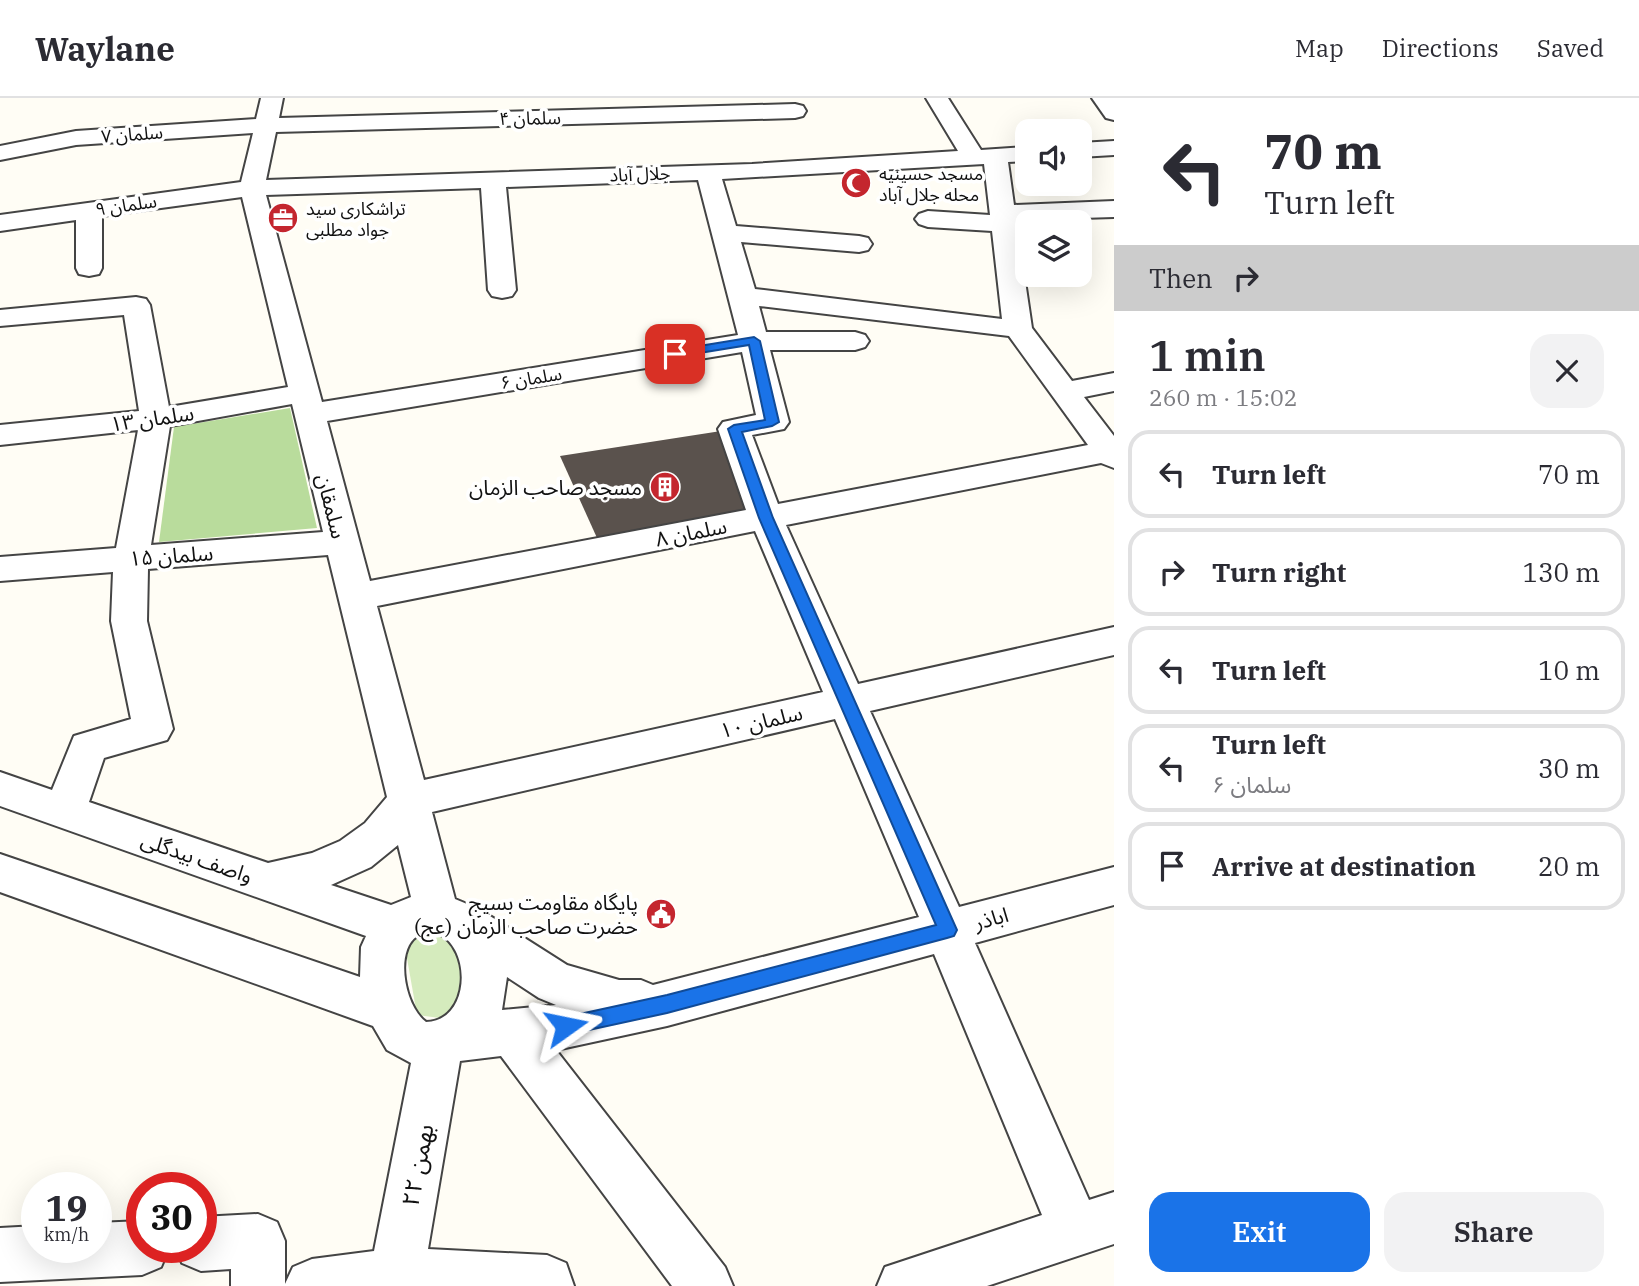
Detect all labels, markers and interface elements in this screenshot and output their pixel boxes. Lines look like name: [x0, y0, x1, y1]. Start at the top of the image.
text: Waylane: [35, 27, 175, 70]
text: Map: [1295, 32, 1344, 64]
text: Directions: [1382, 32, 1499, 64]
text: Saved: [1537, 32, 1604, 64]
street label: سلمان ۴: [499, 106, 561, 130]
map controls: [1015, 119, 1092, 287]
button: sound: [1015, 119, 1092, 196]
text: 70 m: [1264, 119, 1382, 182]
street label: سلمان ۷: [100, 120, 164, 148]
icon: left: [1149, 126, 1240, 217]
street label: جلال آباد: [609, 161, 671, 187]
place label: مسجد حسینیه محله جلال آباد: [879, 162, 983, 206]
mosque icon: مسجد حسینیه محله جلال آباد: [839, 166, 873, 200]
text: Turn left: [1264, 181, 1395, 223]
street label: سلمان ۹: [94, 189, 158, 221]
place label: تراشکاری سید جواد مطلبی: [306, 197, 406, 241]
office icon: تراشکاری سید جواد مطلبی: [266, 201, 300, 235]
button: layers: [1015, 210, 1092, 287]
icon: right: [1227, 259, 1265, 297]
text: Then: [1149, 261, 1213, 295]
pin: [645, 324, 705, 384]
text: 1 min: [1149, 328, 1266, 383]
button: close: [1530, 334, 1604, 408]
icon: arrive: [656, 335, 694, 373]
street label: سلمان ۶: [499, 362, 563, 394]
text: 260 m · 15:02: [1149, 382, 1298, 412]
street label: سلمان ۱۳: [108, 398, 196, 438]
icon: left: [1153, 455, 1191, 493]
text: Turn left: [1212, 457, 1326, 491]
text: 70 m: [1538, 457, 1600, 491]
building icon: مسجد صاحب الزمان: [648, 470, 682, 504]
street label: سلمقان: [310, 471, 354, 541]
place label: مسجد صاحب الزمان: [469, 473, 642, 501]
street label: سلمان ۸: [653, 511, 729, 553]
street label: سلمان ۱۵: [128, 538, 214, 572]
icon: right: [1153, 553, 1191, 591]
text: Turn right: [1212, 555, 1346, 589]
text: 130 m: [1522, 555, 1600, 589]
icon: left: [1153, 651, 1191, 689]
text: Turn left: [1212, 653, 1326, 687]
text: 10 m: [1538, 653, 1600, 687]
street label: سلمان ۱۰: [717, 698, 805, 744]
text: Turn left: [1212, 727, 1326, 761]
icon: left: [1153, 749, 1191, 787]
text: 30 m: [1538, 751, 1600, 785]
text: سلمان ۶: [1212, 769, 1291, 799]
street label: واصف بیدگلی: [137, 825, 257, 889]
icon: arrive: [1153, 847, 1191, 885]
text: Arrive at destination: [1212, 849, 1476, 883]
text: 20 m: [1538, 849, 1600, 883]
place label: پایگاه مقاومت بسیج حضرت صاحب الزمان (عج): [414, 888, 638, 942]
public building icon: پایگاه مقاومت بسیج حضرت صاحب الزمان (عج): [644, 897, 678, 931]
street label: اباذر: [970, 900, 1011, 936]
position arrow: [529, 989, 603, 1063]
street label: ۲۲ بهمن: [393, 1121, 441, 1209]
speed limit sign: 30: [126, 1172, 217, 1263]
text: 19: [45, 1185, 88, 1231]
button: Exit: [1149, 1192, 1370, 1272]
button: Share: [1384, 1192, 1604, 1272]
text: km/h: [44, 1223, 89, 1246]

